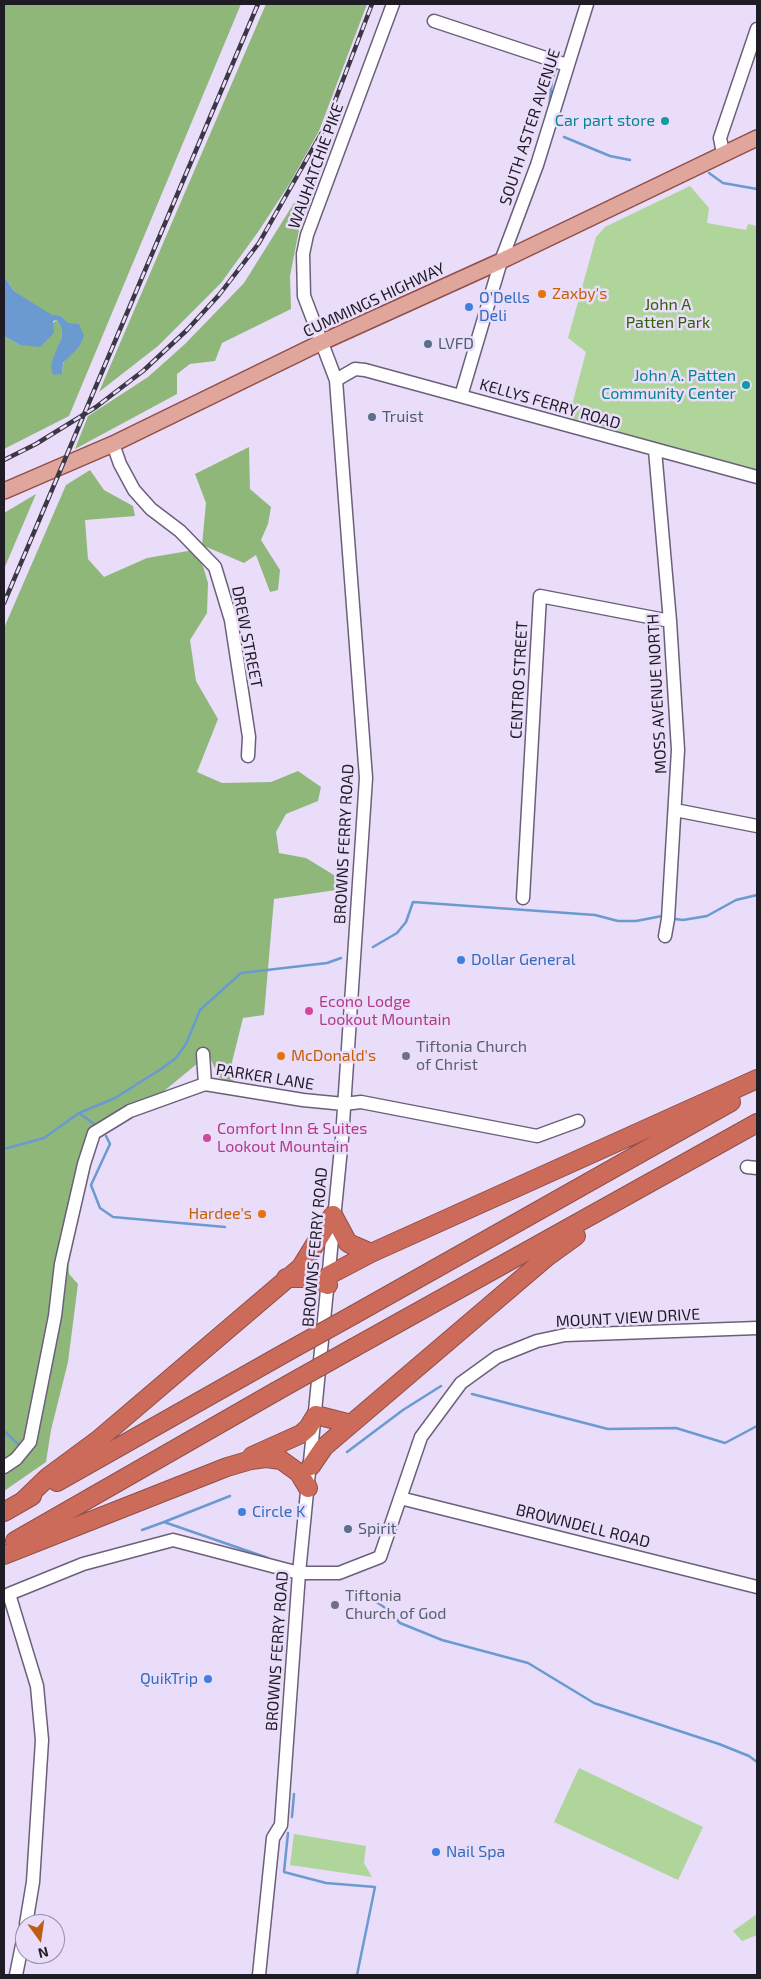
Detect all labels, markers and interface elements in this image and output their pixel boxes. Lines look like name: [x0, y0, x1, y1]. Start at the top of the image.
street label: SOUTH ASTER AVENUE: [496, 46, 564, 208]
street label: WAUHATCHIE PIKE: [284, 100, 348, 232]
place label: Car part store: [555, 111, 655, 131]
marker: Car part store: [659, 115, 671, 127]
street label: CUMMINGS HIGHWAY: [300, 259, 448, 341]
place label: Zaxby's: [552, 284, 607, 304]
place label: O'Dells Deli: [479, 288, 530, 326]
marker: Zaxby's: [536, 288, 548, 300]
park label: John A Patten Park: [626, 295, 710, 333]
marker: O'Dells Deli: [463, 301, 475, 313]
place label: LVFD: [438, 334, 474, 354]
marker: LVFD: [422, 338, 434, 350]
place label: John A. Patten Community Center: [601, 366, 736, 404]
street label: KELLYS FERRY ROAD: [477, 375, 623, 433]
marker: John A. Patten Community Center: [740, 379, 752, 391]
place label: Truist: [382, 407, 424, 427]
marker: Truist: [366, 411, 378, 423]
street label: DREW STREET: [228, 584, 266, 690]
street label: MOSS AVENUE NORTH: [643, 613, 671, 775]
street label: CENTRO STREET: [506, 620, 532, 740]
street label: BROWNS FERRY ROAD: [330, 763, 358, 925]
place label: Dollar General: [471, 950, 575, 970]
marker: Dollar General: [455, 954, 467, 966]
place label: Econo Lodge Lookout Mountain: [319, 992, 451, 1030]
marker: Econo Lodge Lookout Mountain: [303, 1005, 315, 1017]
place label: Tiftonia Church of Christ: [416, 1037, 527, 1075]
place label: McDonald's: [291, 1046, 376, 1066]
marker: McDonald's: [275, 1050, 287, 1062]
marker: Tiftonia Church of Christ: [400, 1050, 412, 1062]
street label: PARKER LANE: [215, 1060, 315, 1094]
place label: Comfort Inn & Suites Lookout Mountain: [217, 1119, 367, 1157]
marker: Comfort Inn & Suites Lookout Mountain: [201, 1132, 213, 1144]
street label: BROWNS FERRY ROAD: [298, 1166, 332, 1328]
place label: Hardee's: [189, 1204, 252, 1224]
marker: Hardee's: [256, 1208, 268, 1220]
street label: MOUNT VIEW DRIVE: [555, 1305, 701, 1331]
street label: BROWNDELL ROAD: [514, 1500, 652, 1552]
place label: Circle K: [252, 1502, 305, 1522]
marker: Circle K: [236, 1506, 248, 1518]
place label: Spirit: [358, 1519, 397, 1539]
marker: Spirit: [342, 1523, 354, 1535]
street label: BROWNS FERRY ROAD: [262, 1570, 292, 1732]
place label: Tiftonia Church of God: [345, 1586, 446, 1624]
marker: Tiftonia Church of God: [329, 1599, 341, 1611]
place label: QuikTrip: [140, 1669, 198, 1689]
marker: QuikTrip: [202, 1673, 214, 1685]
place label: Nail Spa: [446, 1842, 505, 1862]
marker: Nail Spa: [430, 1846, 442, 1858]
north arrow: [15, 1914, 65, 1964]
text: N: [37, 1944, 50, 1963]

